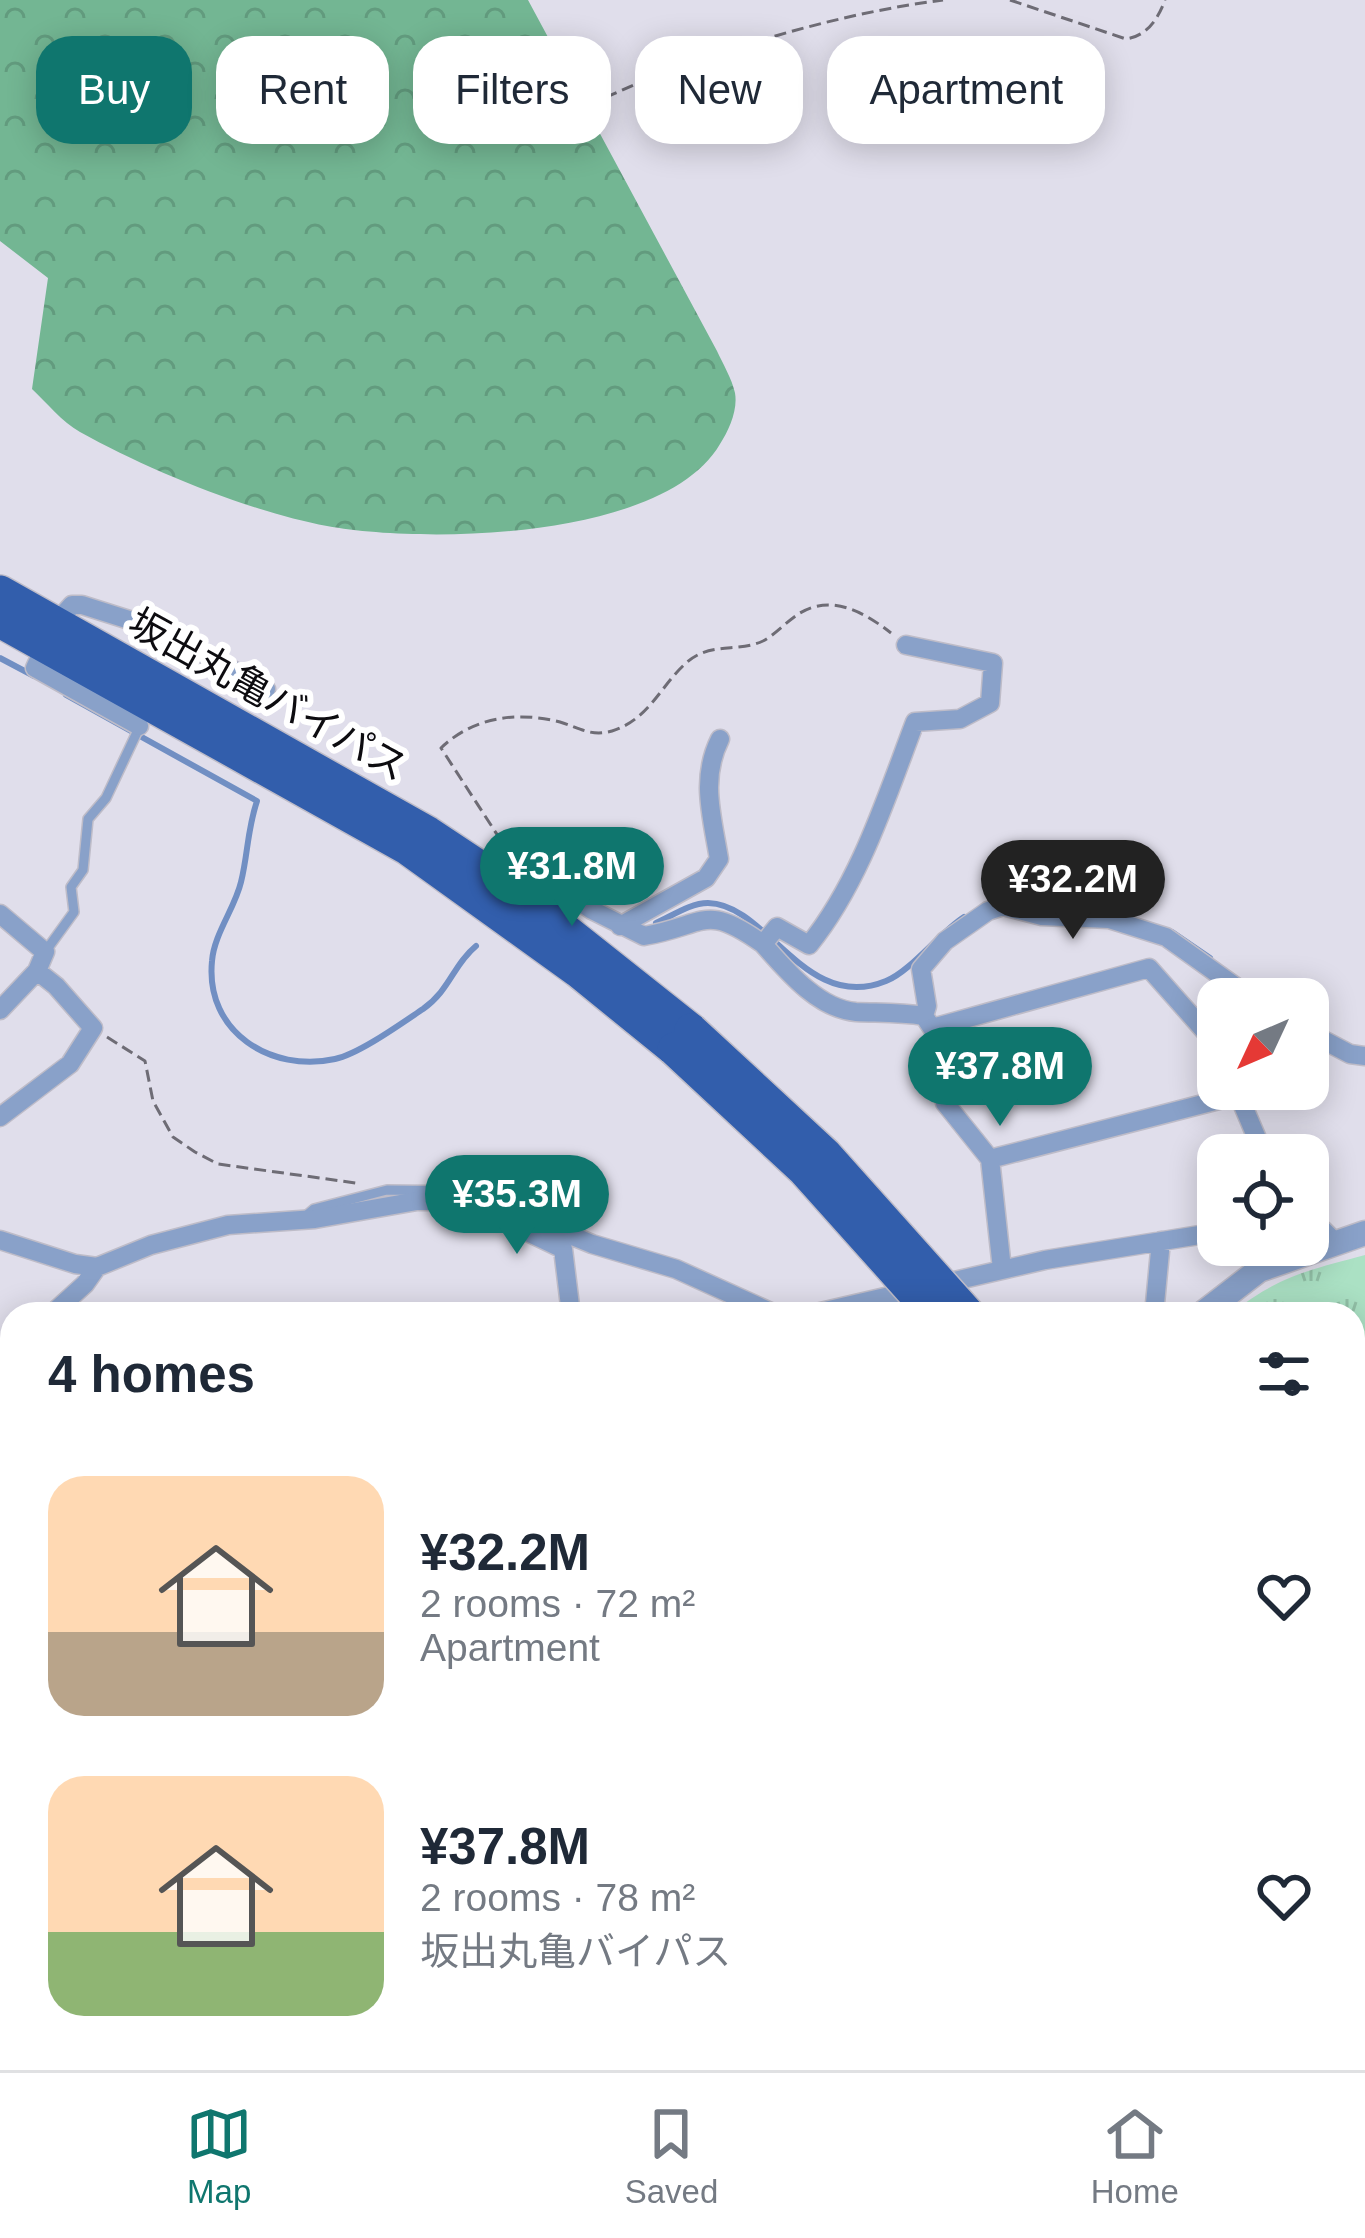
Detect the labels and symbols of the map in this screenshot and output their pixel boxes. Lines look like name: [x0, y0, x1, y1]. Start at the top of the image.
street label: 坂出丸亀バイパス: [121, 601, 415, 789]
pin: ¥31.8M: [474, 827, 670, 929]
pin: ¥32.2M: [975, 840, 1171, 942]
north arrow: [1197, 978, 1329, 1110]
pin: ¥37.8M: [902, 1027, 1098, 1129]
pin: ¥35.3M: [419, 1155, 615, 1257]

